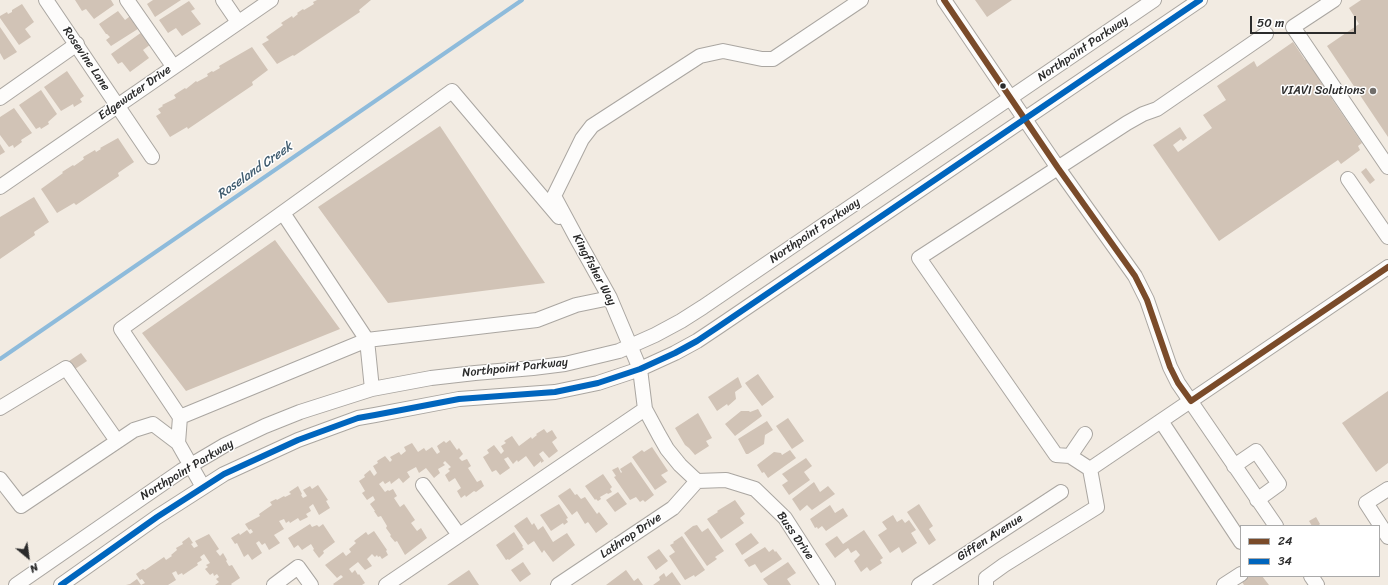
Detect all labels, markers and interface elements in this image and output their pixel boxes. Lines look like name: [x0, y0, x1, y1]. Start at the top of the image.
scale bar: [1252, 8, 1358, 34]
text: 50 m: [1257, 12, 1284, 34]
street label: Northpoint Parkway: [1035, 13, 1131, 85]
street label: Rosevine Lane: [59, 24, 113, 94]
street label: Edgewater Drive: [96, 63, 174, 123]
unlabelled marker: [998, 81, 1008, 91]
place label: VIAVI Solutions: [1281, 84, 1365, 98]
marker: VIAVI Solutions: [1368, 86, 1378, 96]
water label: Roseland Creek: [214, 139, 296, 203]
street label: Northpoint Parkway: [767, 195, 863, 267]
street label: Kingfisher Way: [569, 232, 619, 308]
street label: Northpoint Parkway: [461, 355, 569, 381]
street label: Northpoint Parkway: [138, 436, 236, 504]
street label: Buss Drive: [773, 509, 817, 563]
street label: Lathrop Drive: [598, 510, 664, 562]
street label: Giffen Avenue: [954, 511, 1026, 565]
legend: [1240, 525, 1380, 577]
text: 24: [1278, 530, 1292, 552]
north arrow: [8, 537, 48, 577]
text: 34: [1278, 550, 1292, 572]
text: N: [26, 558, 42, 578]

